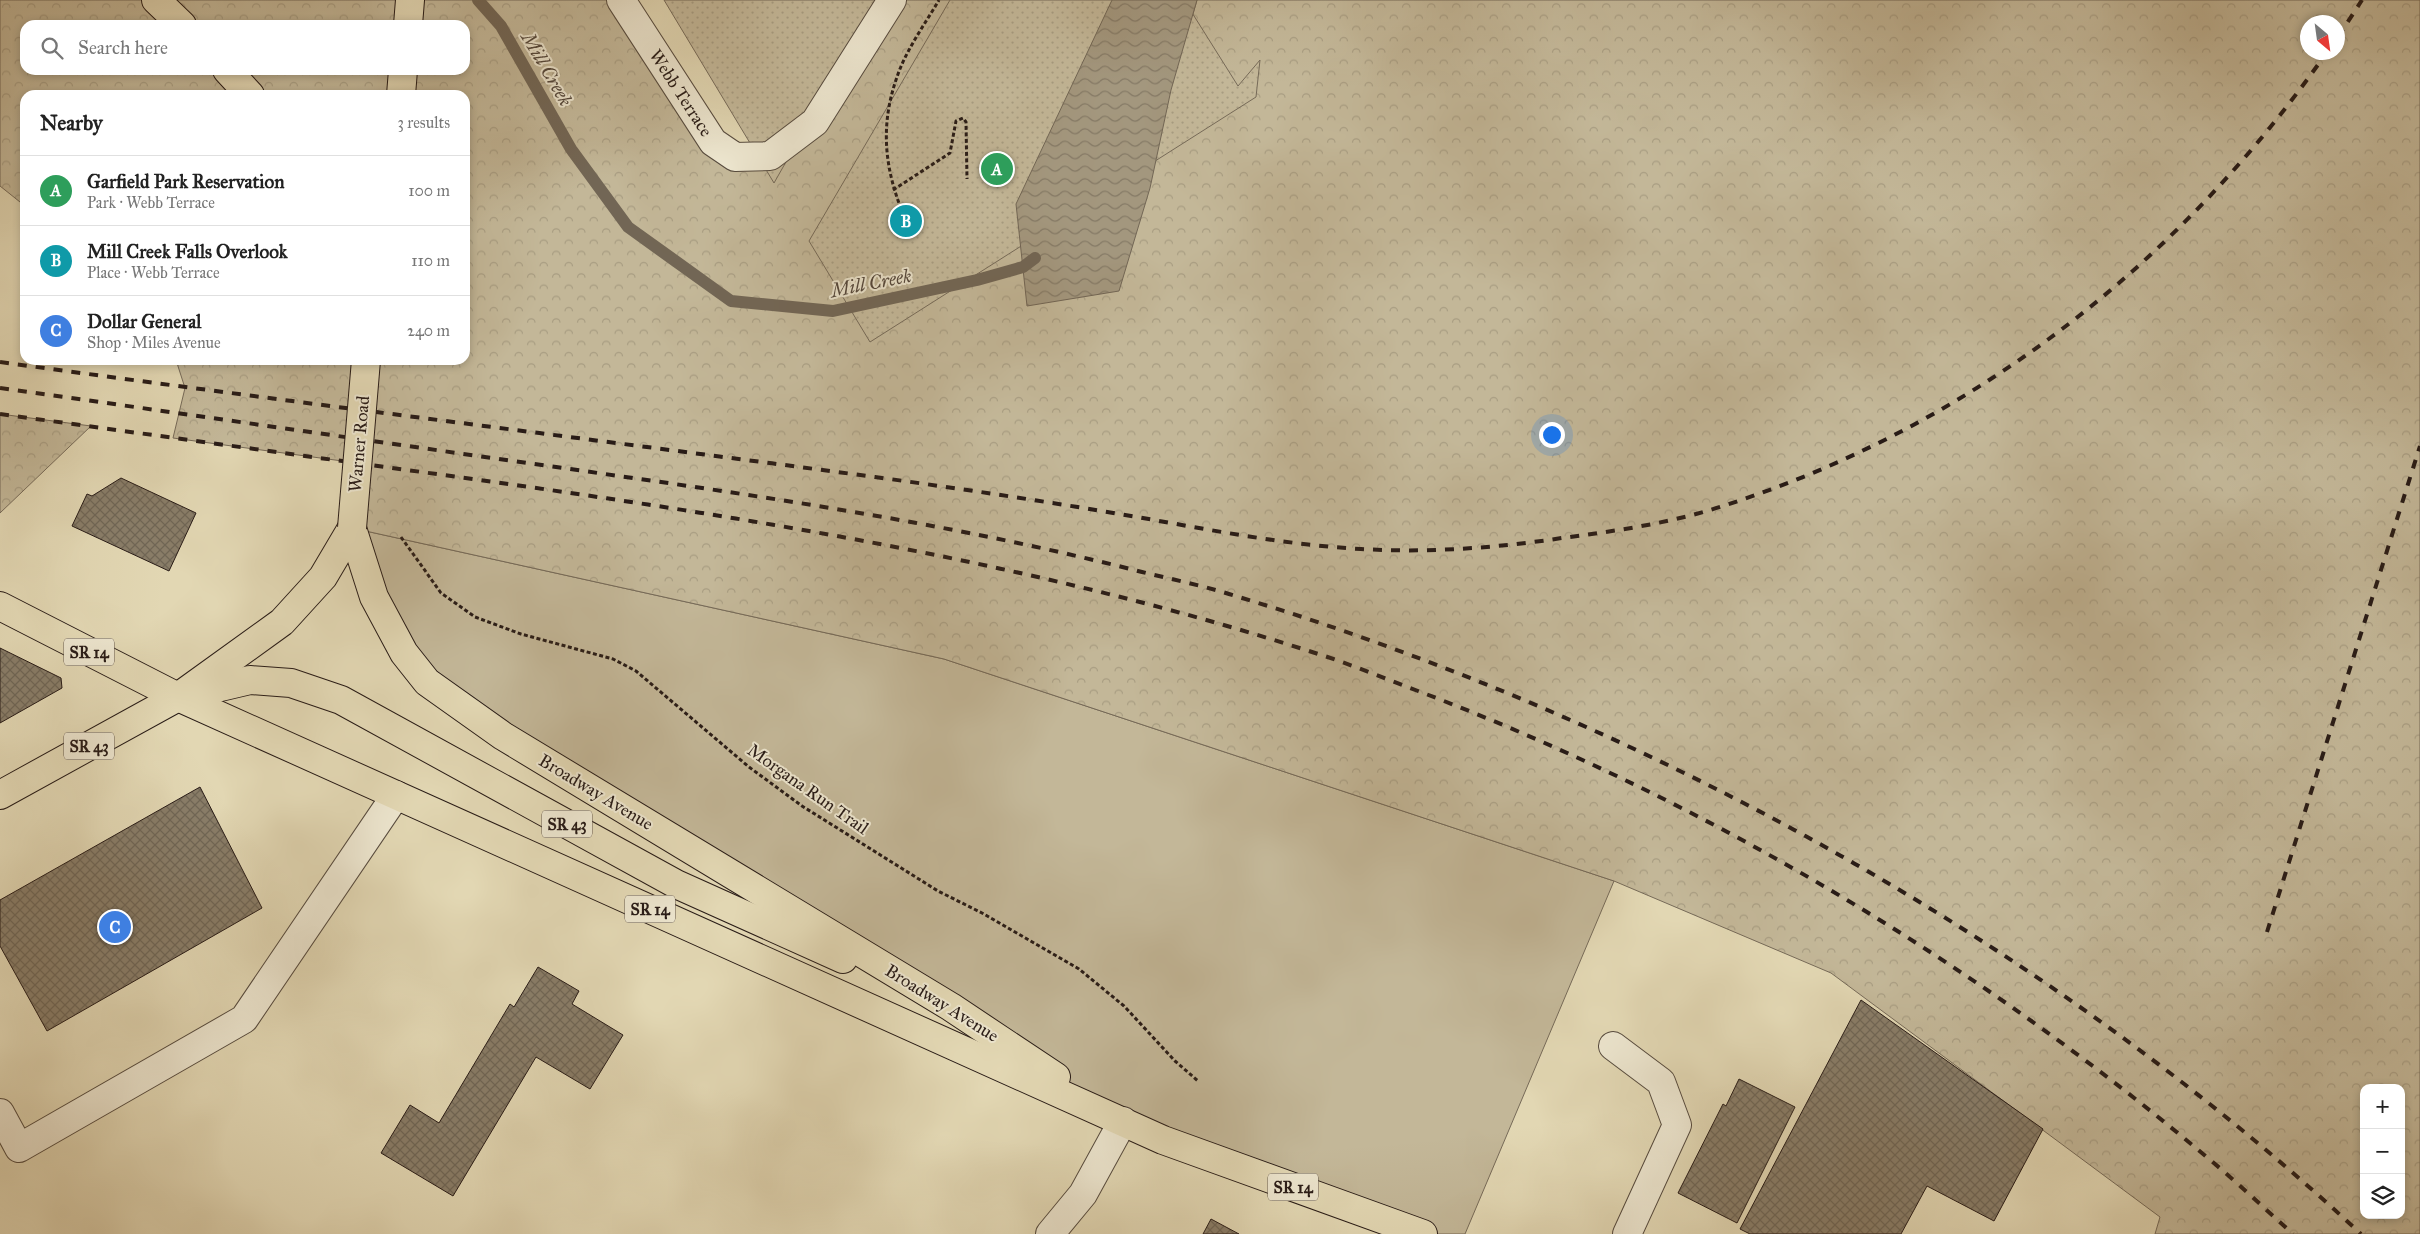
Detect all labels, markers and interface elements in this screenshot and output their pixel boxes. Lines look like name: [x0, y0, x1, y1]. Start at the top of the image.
north arrow: [2300, 15, 2345, 60]
search box: [20, 20, 470, 75]
water label: Mill Creek: [516, 26, 578, 110]
icon: search: [38, 34, 66, 62]
text: Search here: [78, 36, 168, 59]
street label: Webb Terrace: [645, 45, 717, 141]
text: Nearby: [40, 110, 103, 136]
text: 3 results: [397, 113, 450, 132]
pin: A: [981, 150, 1013, 188]
text: Garfield Park Reservation: [87, 170, 284, 193]
text: A: [51, 181, 61, 200]
text: 100 m: [408, 181, 450, 200]
text: Park · Webb Terrace: [87, 193, 215, 212]
pin: B: [890, 202, 922, 240]
text: Mill Creek Falls Overlook: [87, 240, 288, 263]
text: B: [51, 251, 61, 270]
text: 110 m: [411, 251, 450, 270]
text: Place · Webb Terrace: [87, 263, 220, 282]
water label: Mill Creek: [827, 264, 914, 302]
text: Dollar General: [87, 310, 201, 333]
text: C: [51, 321, 61, 340]
text: 240 m: [407, 321, 450, 340]
text: Shop · Miles Avenue: [87, 333, 221, 352]
street label: Warner Road: [344, 395, 374, 493]
your location: [1539, 422, 1565, 448]
road number: SR 14: [64, 638, 114, 666]
road number: SR 43: [64, 732, 114, 759]
street label: Morgana Run Trail: [742, 739, 873, 840]
street label: Broadway Avenue: [535, 749, 657, 835]
road number: SR 43: [542, 811, 592, 838]
road number: SR 14: [625, 896, 675, 922]
pin: C: [99, 908, 131, 946]
street label: Broadway Avenue: [881, 959, 1003, 1047]
map controls: [2360, 1084, 2405, 1219]
button: +: [2360, 1084, 2405, 1129]
button: −: [2360, 1129, 2405, 1174]
road number: SR 14: [1268, 1174, 1318, 1200]
button: layers: [2360, 1174, 2405, 1219]

